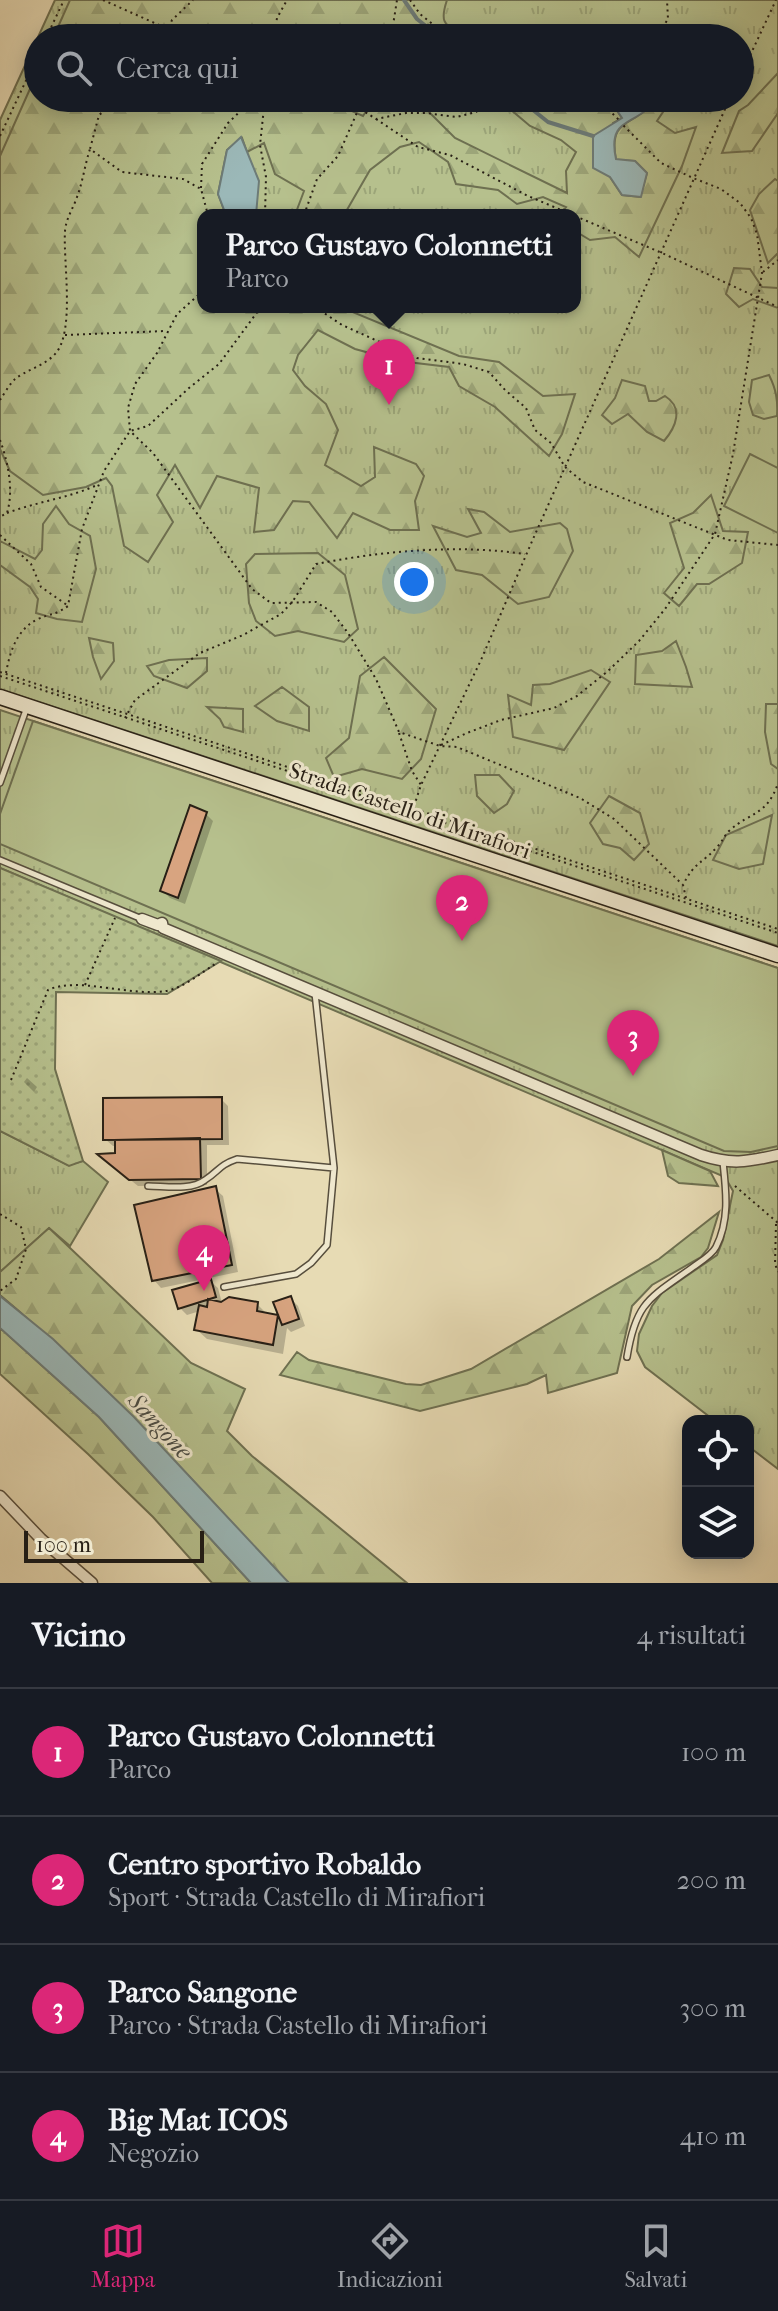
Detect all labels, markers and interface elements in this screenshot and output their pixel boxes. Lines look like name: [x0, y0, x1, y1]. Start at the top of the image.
search box: [24, 24, 754, 112]
icon: search: [52, 46, 96, 90]
text: Cerca qui: [116, 51, 239, 86]
popup: [197, 209, 581, 313]
text: Parco Gustavo Colonnetti: [226, 228, 552, 263]
text: Parco: [226, 263, 289, 294]
pin: 1: [363, 339, 415, 405]
your location: [394, 562, 434, 602]
street label: Strada Castello di Mirafiori: [285, 757, 534, 865]
pin: 2: [436, 875, 488, 941]
pin: 3: [607, 1010, 659, 1076]
pin: 4: [178, 1225, 230, 1291]
water label: Sangone: [122, 1386, 199, 1466]
map controls: [682, 1415, 754, 1559]
button: locate: [682, 1415, 754, 1487]
button: layers: [682, 1487, 754, 1559]
scale bar: [24, 1527, 204, 1563]
text: 100 m: [36, 1532, 91, 1558]
text: Vicino: [32, 1615, 126, 1655]
text: 4 risultati: [637, 1620, 746, 1651]
text: Parco Gustavo Colonnetti: [108, 1719, 435, 1754]
text: 1: [53, 1737, 63, 1768]
text: 100 m: [681, 1737, 746, 1768]
text: Parco: [108, 1754, 171, 1785]
text: Centro sportivo Robaldo: [108, 1847, 421, 1882]
text: 2: [51, 1865, 65, 1896]
text: 200 m: [677, 1865, 746, 1896]
text: Sport · Strada Castello di Mirafiori: [108, 1882, 485, 1913]
text: Parco Sangone: [108, 1975, 297, 2010]
text: 3: [53, 1993, 63, 2024]
text: 300 m: [679, 1993, 746, 2024]
text: Parco · Strada Castello di Mirafiori: [108, 2010, 487, 2041]
text: Big Mat ICOS: [108, 2103, 288, 2138]
text: 4: [50, 2121, 66, 2152]
text: 410 m: [680, 2121, 746, 2152]
text: Negozio: [108, 2138, 199, 2169]
tab: Mappa: [91, 2219, 155, 2293]
tab: Indicazioni: [337, 2219, 443, 2293]
tab: Salvati: [624, 2219, 687, 2293]

